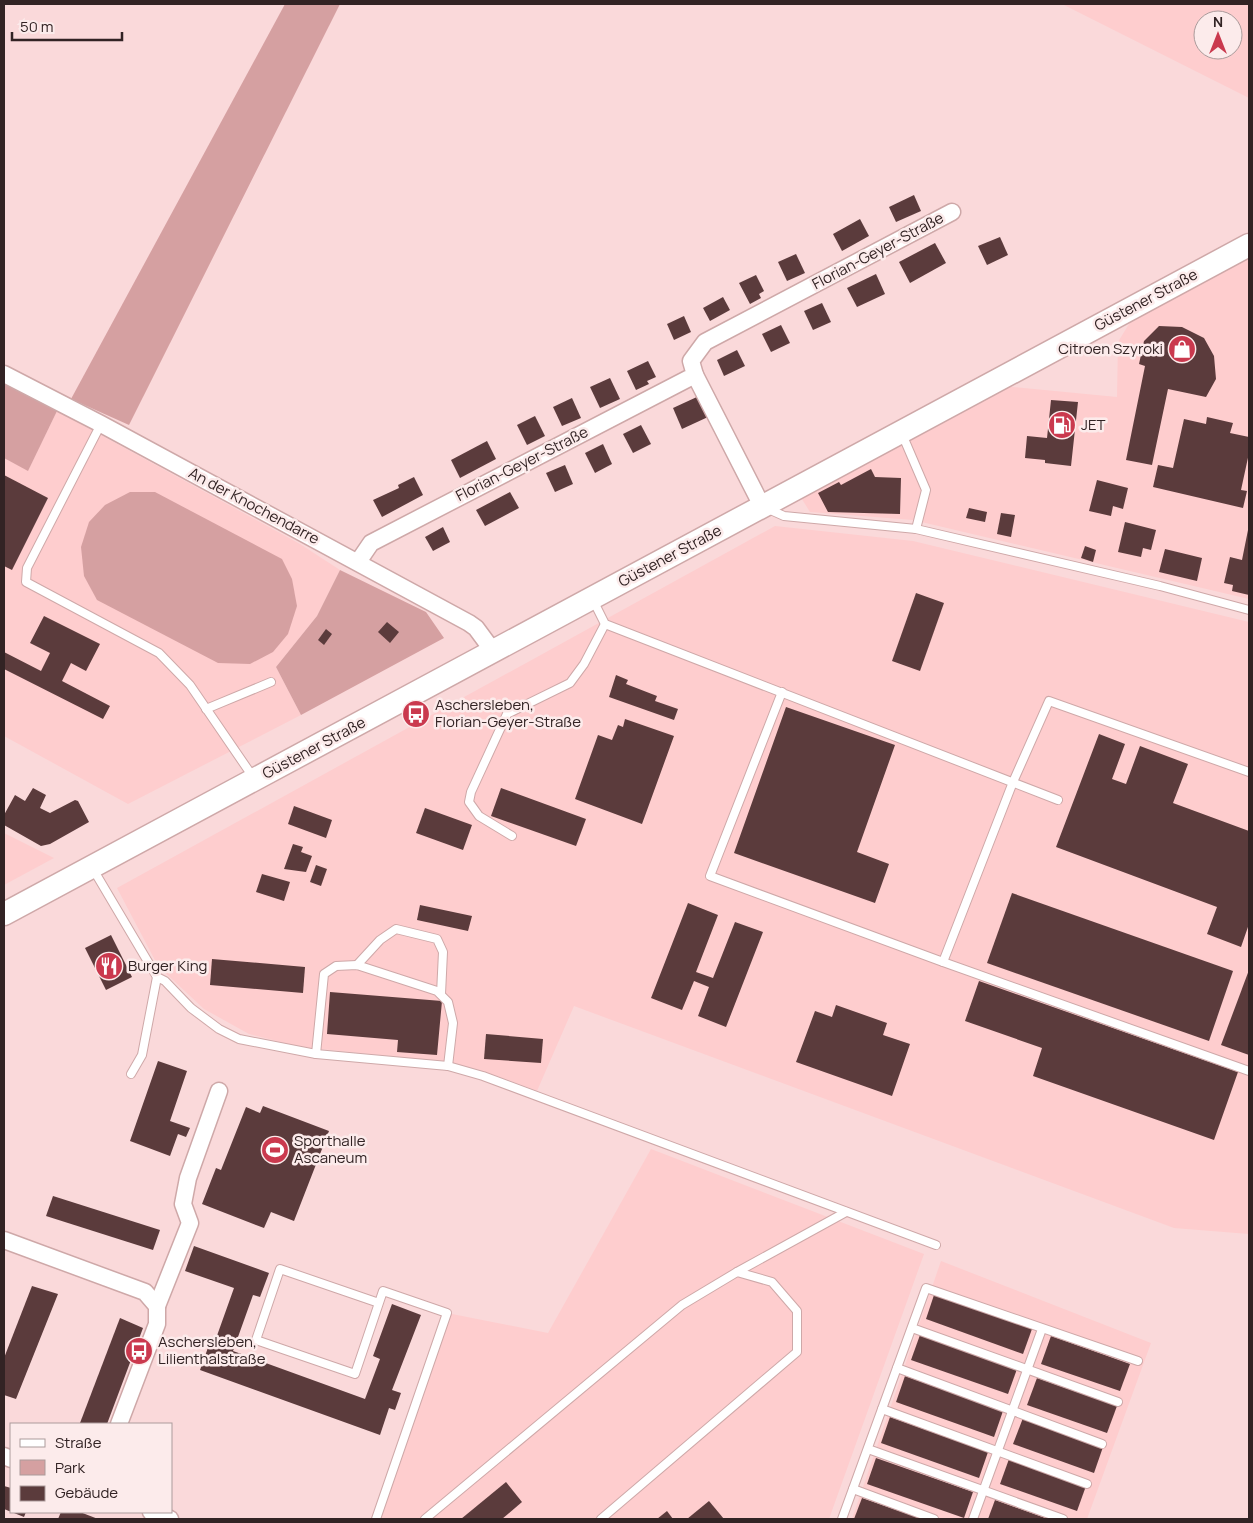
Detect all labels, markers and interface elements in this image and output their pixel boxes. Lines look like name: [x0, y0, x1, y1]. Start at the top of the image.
scale bar: [12, 10, 122, 42]
north arrow: [1193, 10, 1243, 60]
text: N: [1213, 12, 1223, 31]
text: 50 m: [20, 16, 54, 37]
street label: Florian-Geyer-Straße: [808, 207, 947, 294]
street label: Güstener Straße: [1090, 263, 1201, 336]
shop icon: Citroen Szyroki: [1167, 334, 1197, 364]
place label: Citroen Szyroki: [1058, 338, 1163, 359]
fuel station icon: JET: [1047, 410, 1077, 440]
place label: JET: [1081, 414, 1106, 435]
street label: Florian-Geyer-Straße: [452, 421, 592, 506]
street label: An der Knochendarre: [185, 462, 324, 549]
street label: Güstener Straße: [614, 519, 725, 592]
place label: Aschersleben, Florian-Geyer-Straße: [435, 694, 581, 732]
bus stop icon: Aschersleben, Florian-Geyer-Straße: [401, 699, 431, 729]
street label: Güstener Straße: [258, 711, 369, 784]
restaurant icon: Burger King: [94, 951, 124, 981]
place label: Burger King: [128, 955, 207, 976]
place label: Sporthalle Ascaneum: [294, 1130, 367, 1168]
sports icon: Sporthalle Ascaneum: [260, 1135, 290, 1165]
place label: Aschersleben, Lilienthalstraße: [158, 1331, 266, 1369]
bus stop icon: Aschersleben, Lilienthalstraße: [124, 1336, 154, 1366]
legend: [10, 1423, 172, 1513]
text: Straße: [55, 1432, 102, 1453]
text: Park: [55, 1457, 85, 1478]
text: Gebäude: [55, 1482, 118, 1503]

